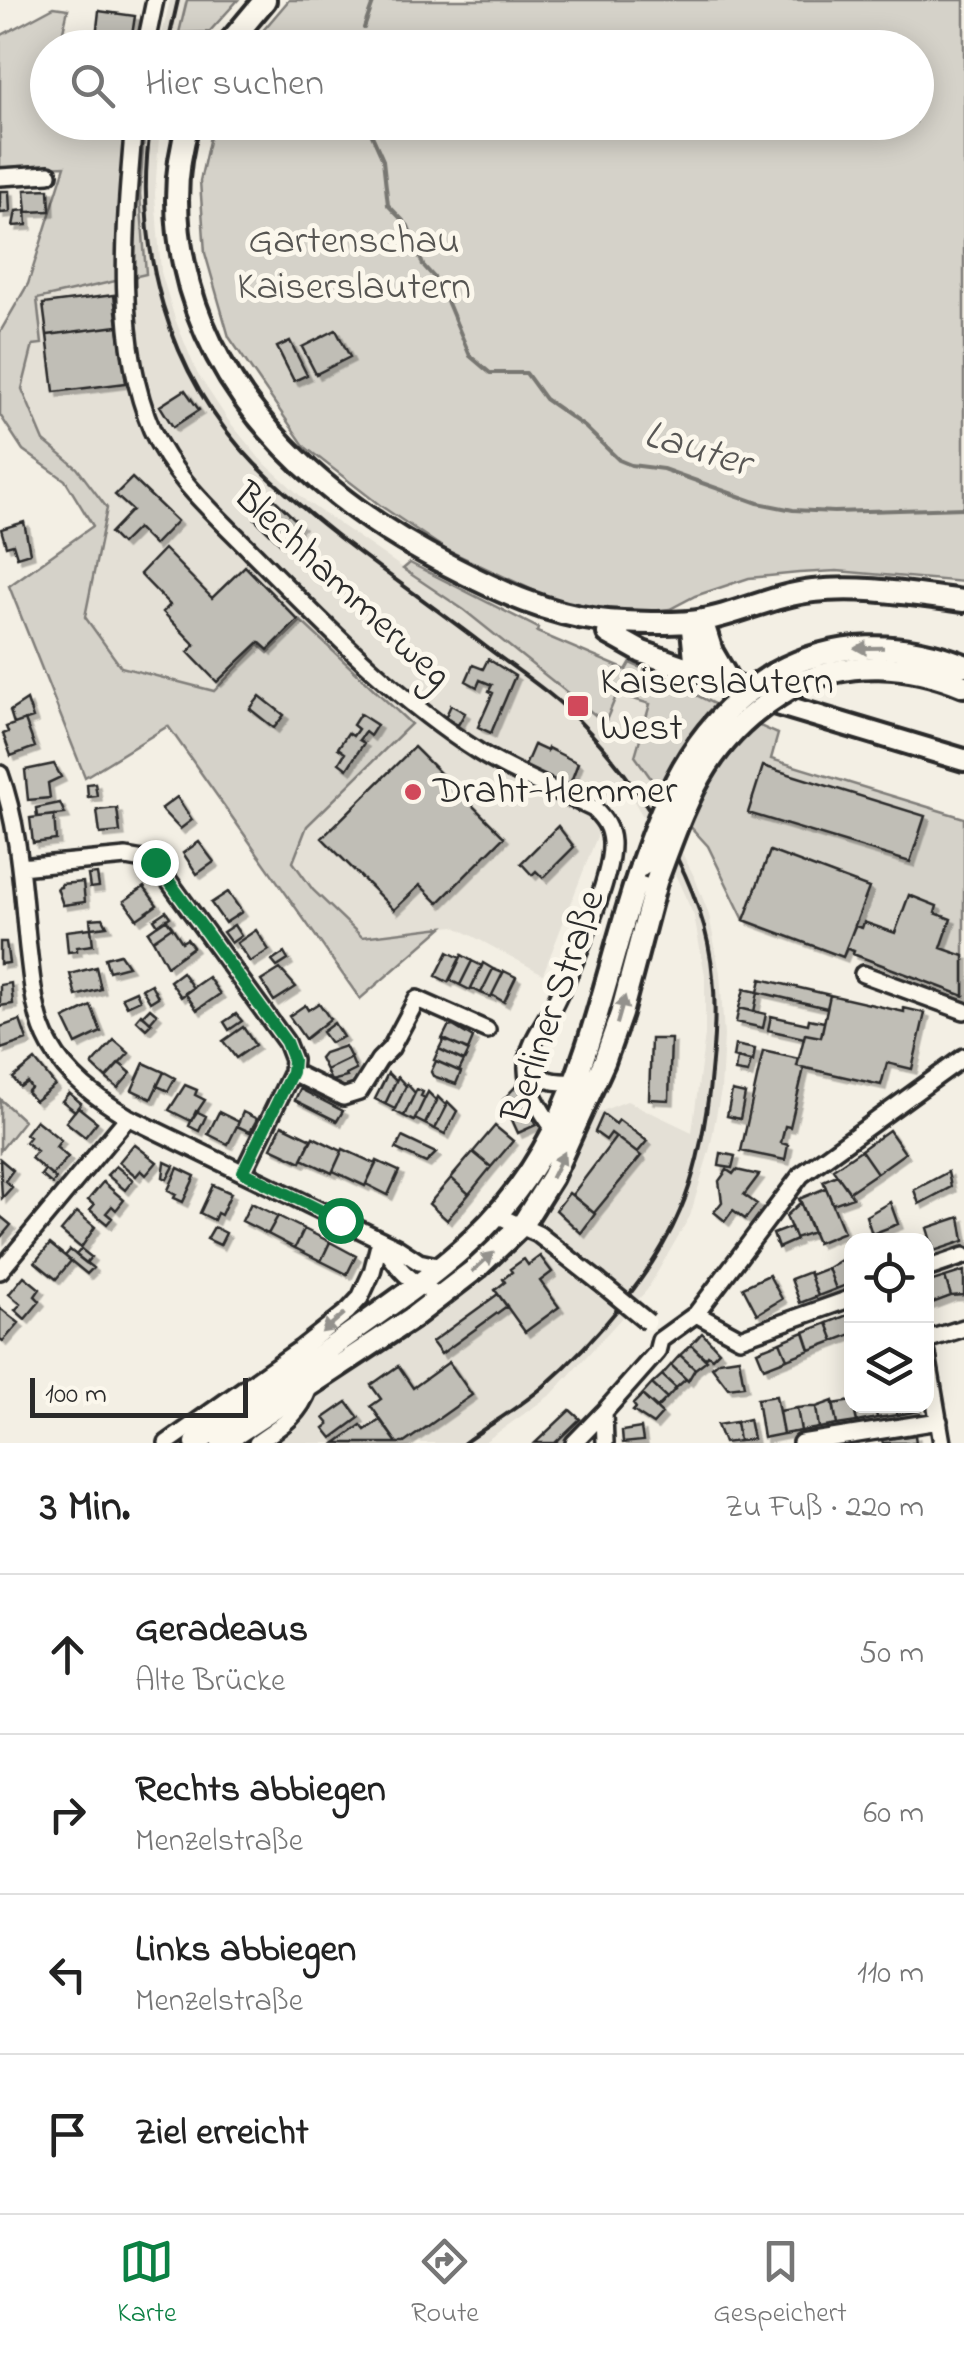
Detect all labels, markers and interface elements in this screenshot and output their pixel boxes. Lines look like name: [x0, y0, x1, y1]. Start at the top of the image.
search box: [30, 30, 934, 140]
text: Hier suchen: [145, 57, 324, 113]
icon: search: [65, 58, 120, 113]
park label: Gartenschau Kaiserslautern: [237, 213, 471, 318]
water label: Lauter: [636, 405, 762, 496]
street label: Blechhammerweg: [217, 469, 464, 704]
one-way arrow: [853, 640, 884, 656]
place label: Kaiserslautern West: [600, 654, 834, 759]
marker: Kaiserslautern West: [565, 693, 591, 719]
place label: Draht-Hemmer: [432, 763, 678, 822]
marker: Draht-Hemmer: [402, 781, 424, 803]
route end: [133, 840, 179, 886]
street label: Berliner Straße: [487, 882, 622, 1133]
one-way arrow: [614, 994, 629, 1025]
one-way arrow: [549, 1150, 566, 1179]
route start: [318, 1198, 364, 1244]
map controls: [844, 1233, 934, 1413]
button: locate: [844, 1233, 934, 1323]
one-way arrow: [470, 1252, 495, 1274]
one-way arrow: [321, 1312, 346, 1333]
button: layers: [844, 1323, 934, 1413]
scale bar: [30, 1373, 248, 1418]
text: 100 m: [45, 1375, 107, 1416]
text: 3 Min.: [40, 1478, 130, 1539]
text: Zu Fuß · 220 m: [725, 1485, 924, 1532]
text: Geradeaus: [135, 1603, 308, 1659]
icon: ahead: [40, 1627, 95, 1682]
text: 50 m: [859, 1631, 924, 1678]
text: Alte Brücke: [135, 1659, 285, 1706]
text: Rechts abbiegen: [135, 1763, 386, 1819]
icon: right: [40, 1787, 95, 1842]
text: 60 m: [863, 1791, 924, 1838]
text: Menzelstraße: [135, 1819, 303, 1866]
text: Links abbiegen: [135, 1923, 356, 1979]
icon: left: [40, 1947, 95, 2002]
text: 110 m: [857, 1951, 924, 1998]
text: Menzelstraße: [135, 1979, 303, 2026]
text: Ziel erreicht: [135, 2106, 308, 2162]
icon: arrive: [40, 2107, 95, 2162]
tab: Karte: [117, 2234, 177, 2335]
tab: Route: [411, 2234, 479, 2335]
tab: Gespeichert: [713, 2234, 847, 2335]

